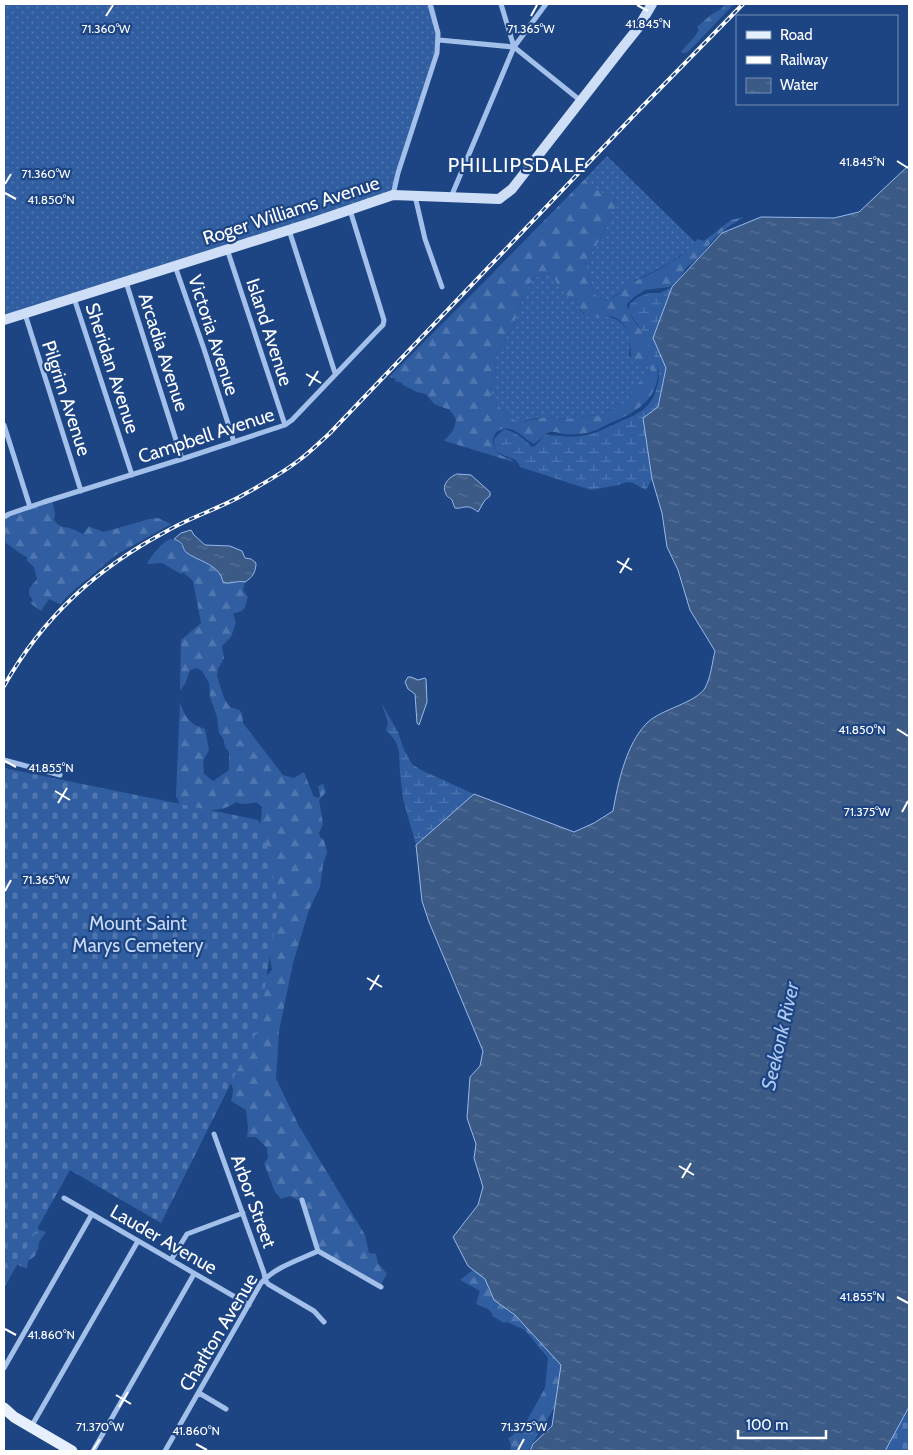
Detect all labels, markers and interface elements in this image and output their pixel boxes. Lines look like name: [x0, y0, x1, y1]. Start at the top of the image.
legend: [736, 15, 898, 105]
text: 41.845°N: [625, 16, 671, 31]
text: 71.360°W: [82, 21, 131, 36]
text: 71.365°W: [507, 21, 555, 36]
text: Road: [780, 26, 813, 44]
text: Railway: [780, 51, 829, 69]
text: Water: [780, 76, 818, 94]
district label: PHILLIPSDALE: [448, 153, 586, 177]
text: 41.845°N: [839, 154, 885, 169]
text: 71.360°W: [22, 166, 71, 181]
street label: Roger Williams Avenue: [200, 171, 383, 250]
text: 41.850°N: [27, 192, 75, 207]
street label: Victoria Avenue: [183, 272, 244, 399]
street label: Island Avenue: [241, 275, 298, 389]
street label: Arcadia Avenue: [134, 290, 194, 415]
street label: Sheridan Avenue: [81, 300, 145, 437]
street label: Pilgrim Avenue: [37, 338, 96, 459]
street label: Campbell Avenue: [135, 403, 277, 468]
text: 41.850°N: [838, 722, 886, 737]
text: 41.855°N: [28, 760, 74, 775]
text: 71.375°W: [844, 804, 891, 819]
text: 71.365°W: [22, 872, 70, 887]
park label: Mount Saint Marys Cemetery: [72, 912, 204, 957]
water label: Seekonk River: [756, 979, 804, 1092]
street label: Arbor Street: [226, 1151, 281, 1252]
street label: Lauder Avenue: [106, 1200, 221, 1279]
street label: Charlton Avenue: [174, 1269, 263, 1395]
text: 41.855°N: [839, 1289, 885, 1304]
text: 41.860°N: [27, 1327, 75, 1342]
scale bar: [738, 1408, 826, 1440]
text: 100 m: [746, 1416, 788, 1434]
text: 71.370°W: [76, 1419, 125, 1434]
text: 71.375°W: [501, 1419, 548, 1434]
text: 41.860°N: [172, 1423, 220, 1438]

